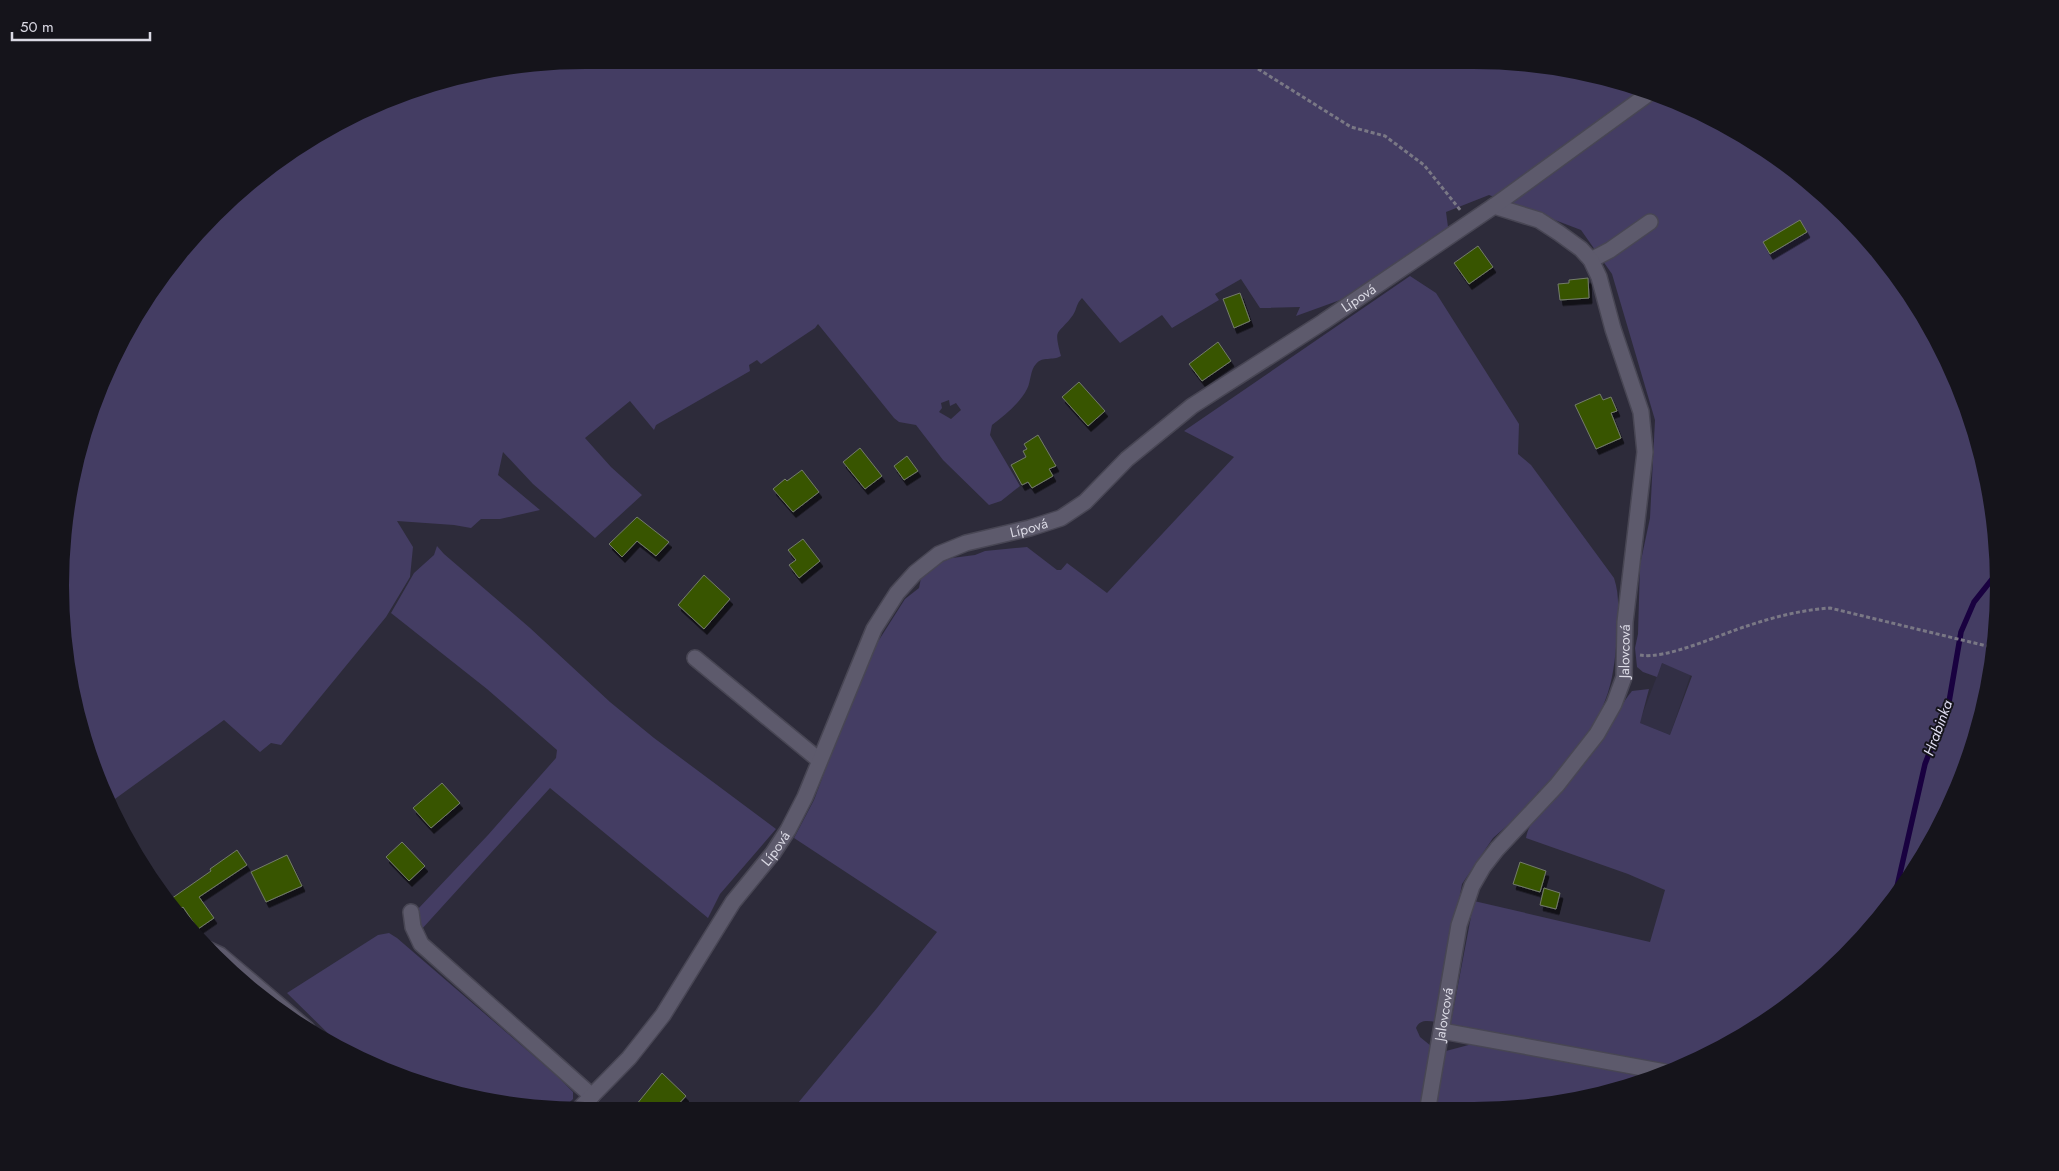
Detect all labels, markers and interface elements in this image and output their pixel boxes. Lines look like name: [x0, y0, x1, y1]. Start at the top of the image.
scale bar: [12, 10, 150, 42]
text: 50 m: [20, 16, 54, 38]
street label: Lípová: [1337, 279, 1380, 317]
street label: Lípová: [1008, 513, 1050, 542]
street label: Jalovcová: [1614, 624, 1635, 680]
water label: Hrabinka: [1918, 696, 1959, 759]
street label: Lípová: [756, 827, 795, 870]
street label: Jalovcová: [1429, 986, 1458, 1045]

